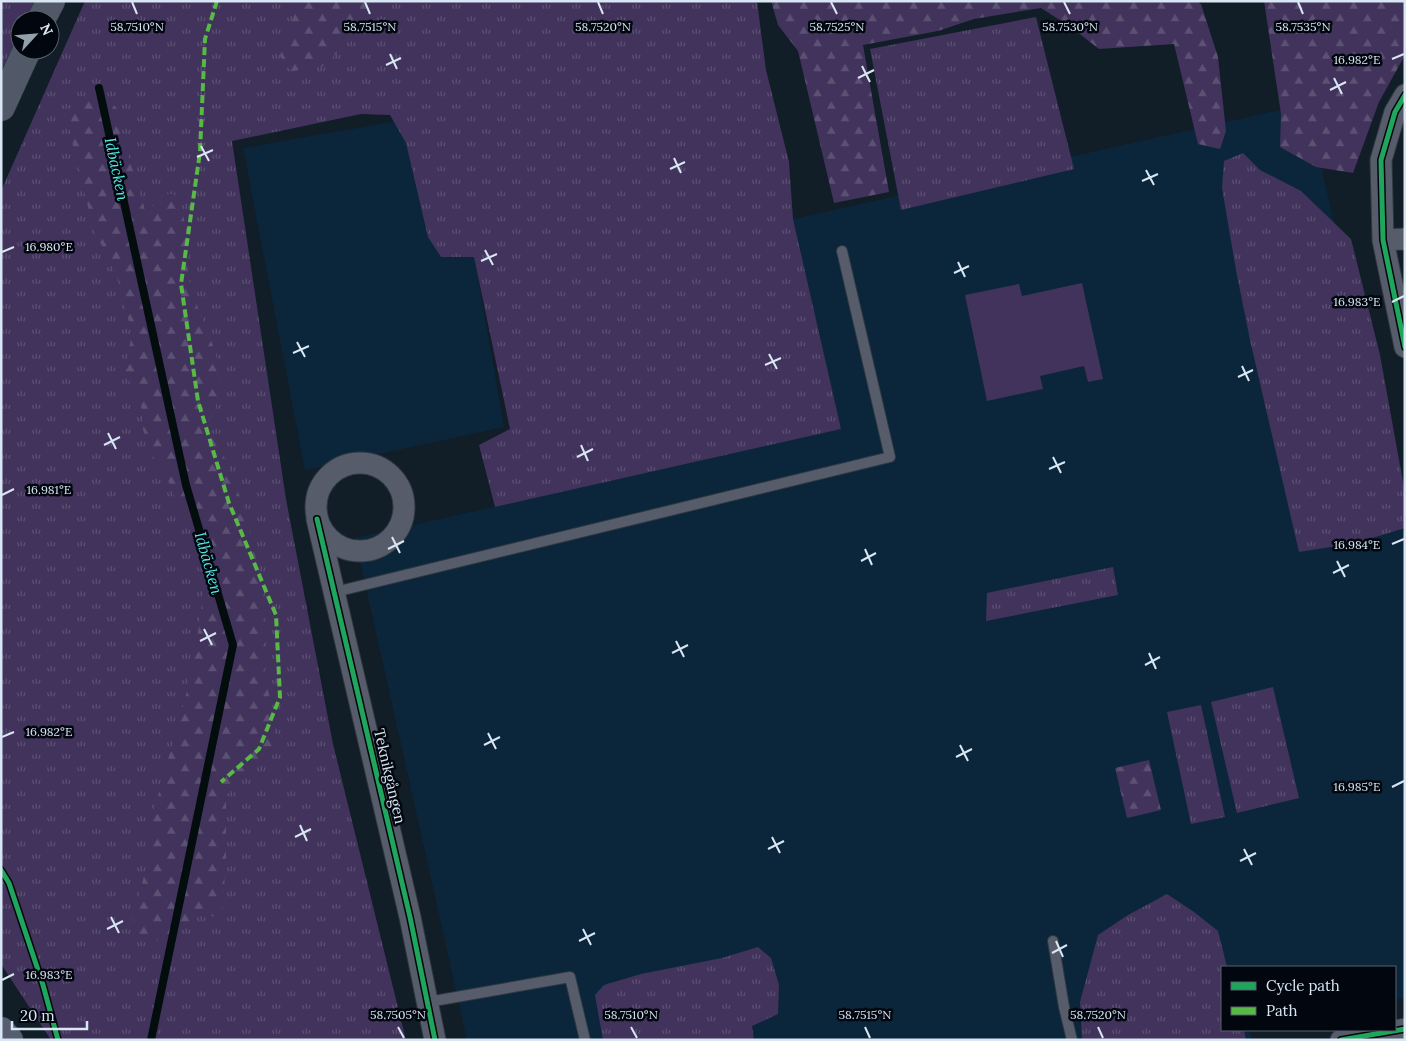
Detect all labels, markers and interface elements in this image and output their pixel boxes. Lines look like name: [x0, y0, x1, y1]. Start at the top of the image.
north arrow: [10, 10, 60, 60]
text: 58.7510°N: [110, 19, 164, 34]
text: 58.7515°N: [344, 19, 396, 34]
text: 58.7520°N: [575, 19, 631, 34]
text: 58.7525°N: [810, 19, 864, 34]
text: 58.7530°N: [1042, 19, 1098, 34]
text: 58.7535°N: [1275, 19, 1331, 34]
text: N: [36, 20, 57, 38]
text: 16.982°E: [1334, 52, 1380, 67]
water label: Idbäcken: [101, 136, 133, 203]
text: 16.980°E: [25, 239, 73, 254]
text: 16.983°E: [1334, 294, 1380, 309]
text: 16.981°E: [27, 482, 71, 497]
water label: Idbäcken: [191, 529, 227, 597]
text: 16.984°E: [1334, 537, 1380, 552]
text: 16.982°E: [26, 724, 72, 739]
street label: Teknikgången: [370, 727, 410, 825]
text: 16.985°E: [1334, 779, 1380, 794]
legend: [1221, 966, 1396, 1031]
text: 16.983°E: [26, 967, 72, 982]
text: Cycle path: [1266, 976, 1340, 995]
scale bar: [12, 998, 88, 1030]
text: Path: [1266, 1001, 1297, 1020]
text: 20 m: [20, 1006, 55, 1025]
text: 58.7505°N: [370, 1007, 426, 1022]
text: 58.7510°N: [604, 1007, 658, 1022]
text: 58.7515°N: [839, 1007, 891, 1022]
text: 58.7520°N: [1070, 1007, 1126, 1022]

